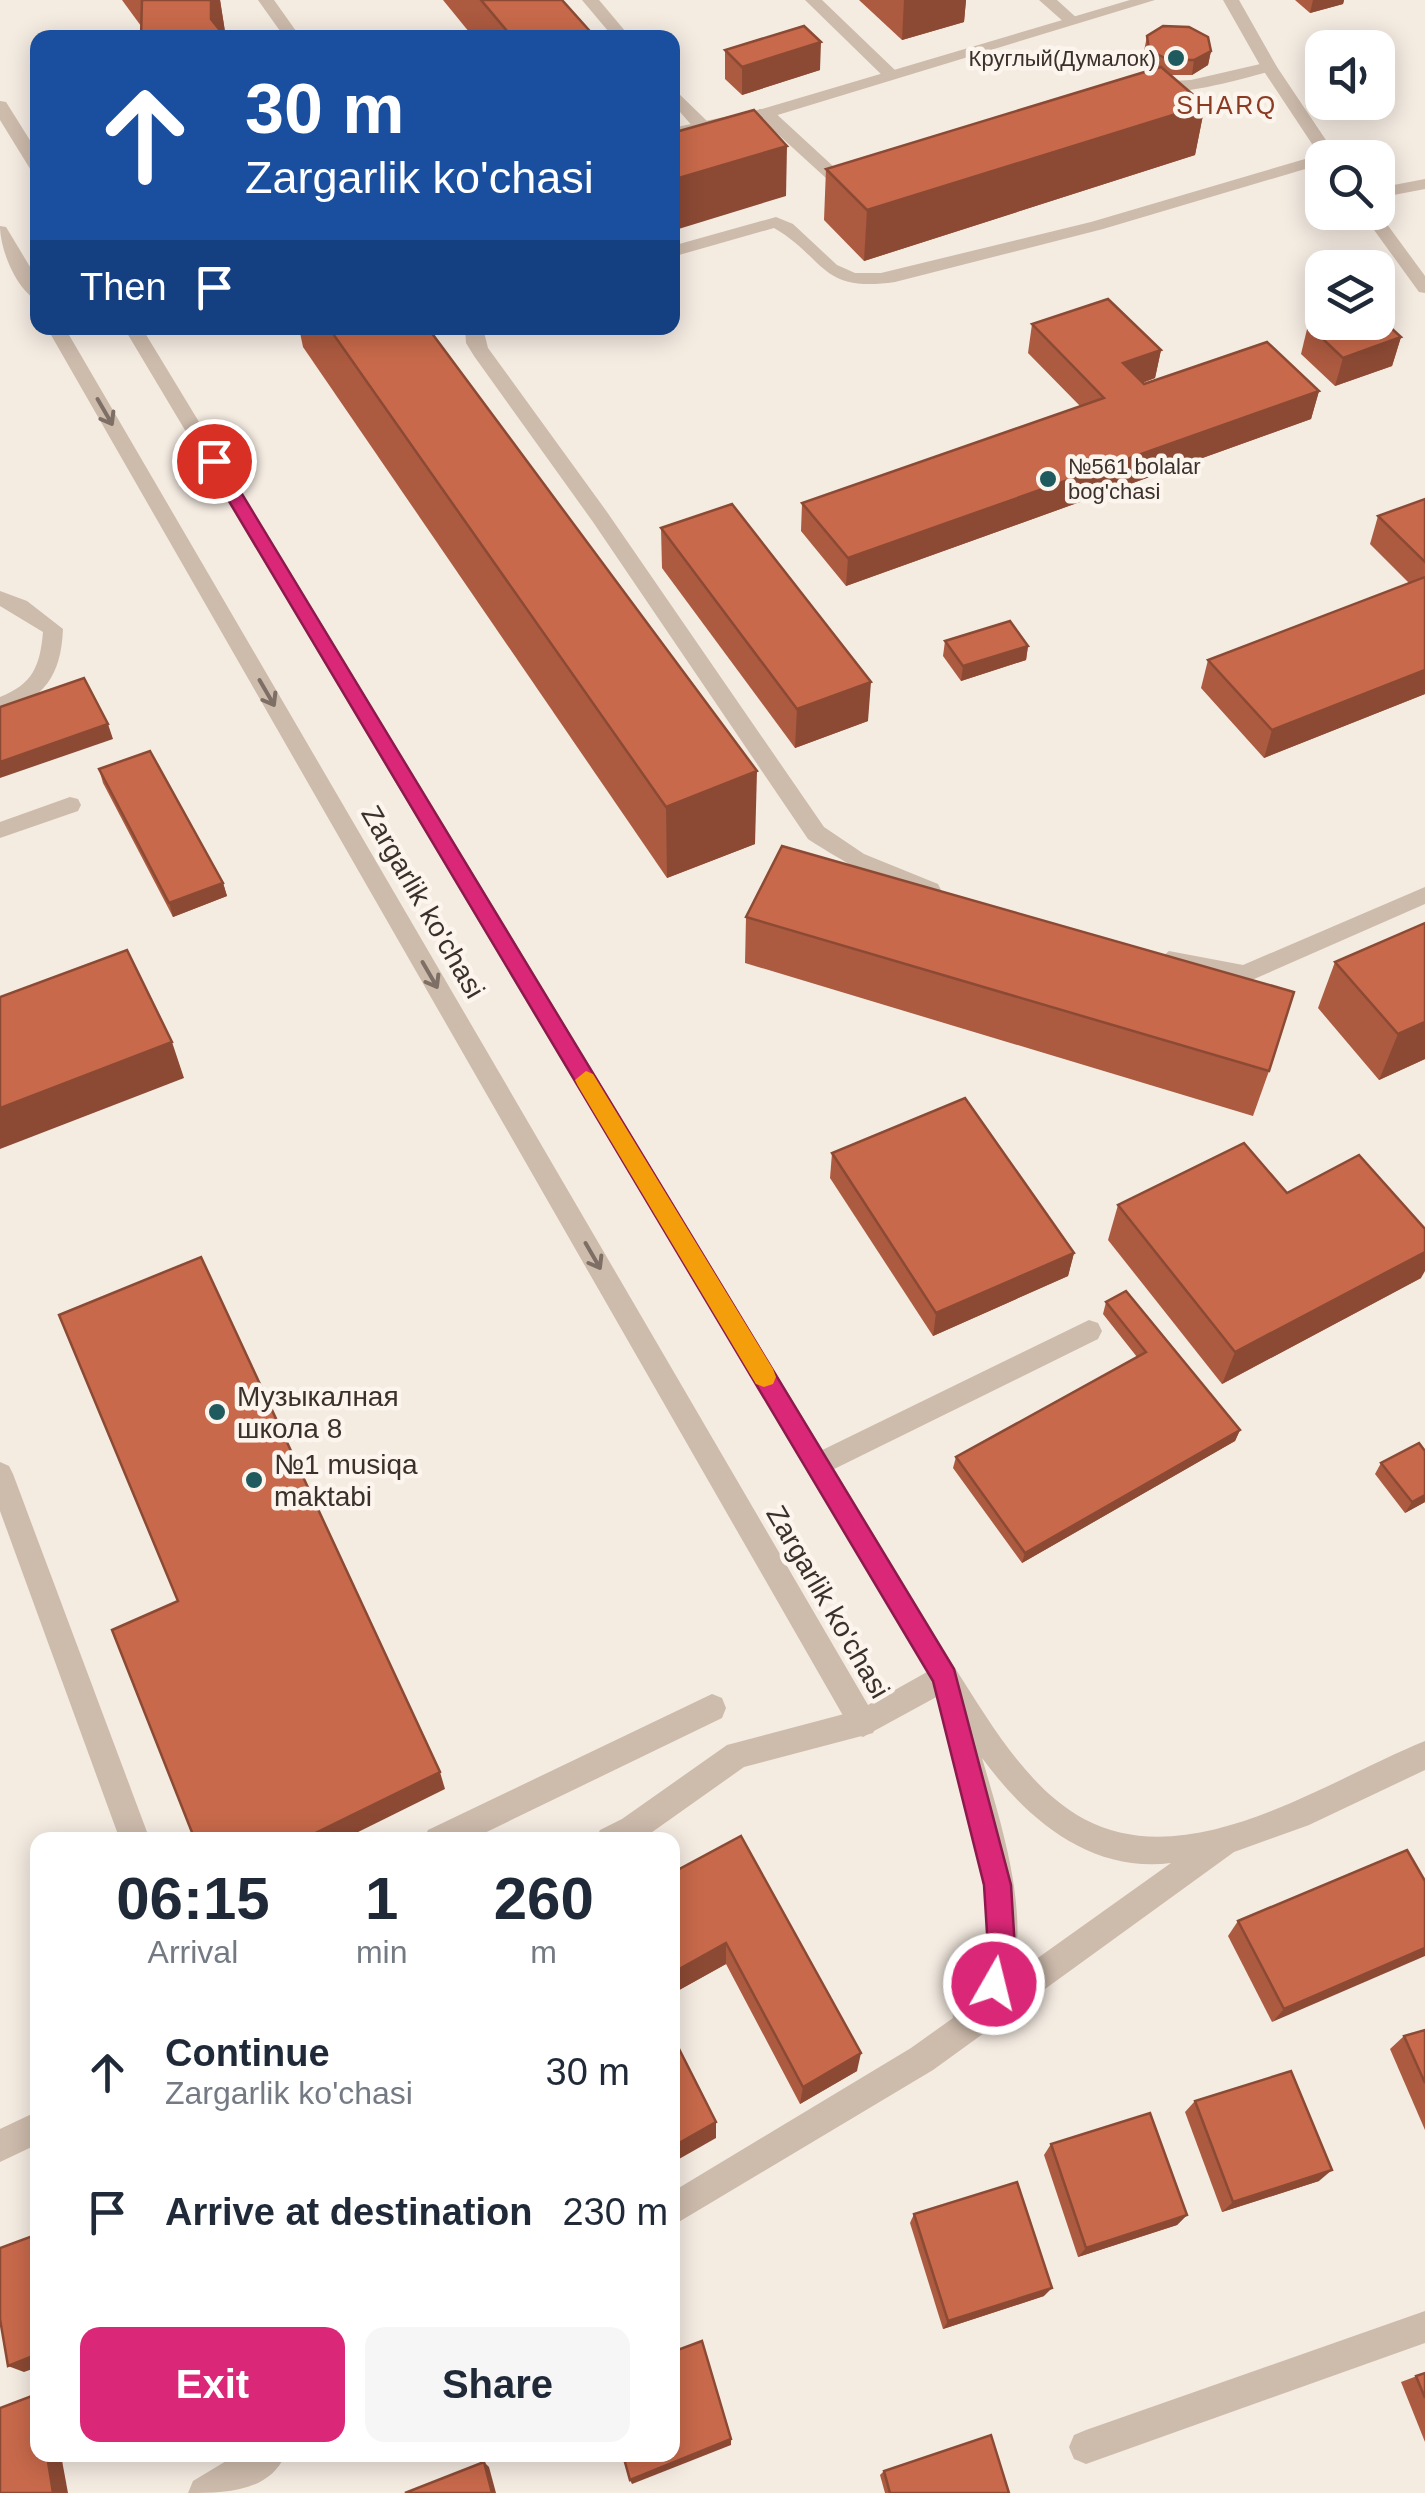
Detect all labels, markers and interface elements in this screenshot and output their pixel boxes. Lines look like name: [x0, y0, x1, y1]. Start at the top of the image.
map controls: [1305, 30, 1395, 340]
button: sound: [1305, 30, 1395, 120]
place label: Круглый(Думалок): [969, 46, 1156, 71]
marker: Круглый(Думалок): [1165, 47, 1187, 69]
icon: ahead: [80, 70, 210, 200]
text: 30 m: [245, 70, 405, 148]
district label: SHARQ: [1176, 91, 1278, 119]
button: search: [1305, 140, 1395, 230]
text: Zargarlik ko'chasi: [245, 152, 594, 203]
button: layers: [1305, 250, 1395, 340]
icon: arrive: [187, 260, 242, 315]
text: Then: [80, 266, 167, 308]
one-way arrow: [95, 397, 115, 426]
pin: [172, 419, 257, 504]
icon: arrive: [187, 434, 242, 489]
place label: №561 bolalar bog'chasi: [1068, 454, 1200, 504]
marker: №561 bolalar bog'chasi: [1037, 468, 1059, 490]
one-way arrow: [258, 678, 278, 707]
street label: Zargarlik ko'chasi: [355, 800, 491, 1004]
one-way arrow: [420, 960, 440, 989]
one-way arrow: [583, 1241, 603, 1270]
place label: Музыкалная школа 8: [237, 1381, 399, 1444]
marker: Музыкалная школа 8: [206, 1401, 228, 1423]
place label: №1 musiqa maktabi: [274, 1449, 418, 1512]
marker: №1 musiqa maktabi: [243, 1469, 265, 1491]
street label: Zargarlik ko'chasi: [760, 1500, 896, 1704]
text: 06:15: [116, 1865, 270, 1932]
text: 1: [365, 1865, 398, 1932]
text: 260: [494, 1865, 594, 1932]
position arrow: [942, 1932, 1046, 2036]
text: Arrival: [148, 1934, 238, 1970]
text: min: [356, 1934, 407, 1970]
text: m: [530, 1934, 557, 1970]
text: Continue: [165, 2032, 330, 2074]
icon: ahead: [80, 2045, 135, 2100]
text: 30 m: [546, 2051, 630, 2093]
text: Zargarlik ko'chasi: [165, 2075, 413, 2111]
icon: arrive: [80, 2185, 135, 2240]
text: Arrive at destination: [165, 2191, 532, 2233]
text: 230 m: [562, 2191, 668, 2233]
button: Exit: [80, 2327, 345, 2442]
button: Share: [365, 2327, 630, 2442]

